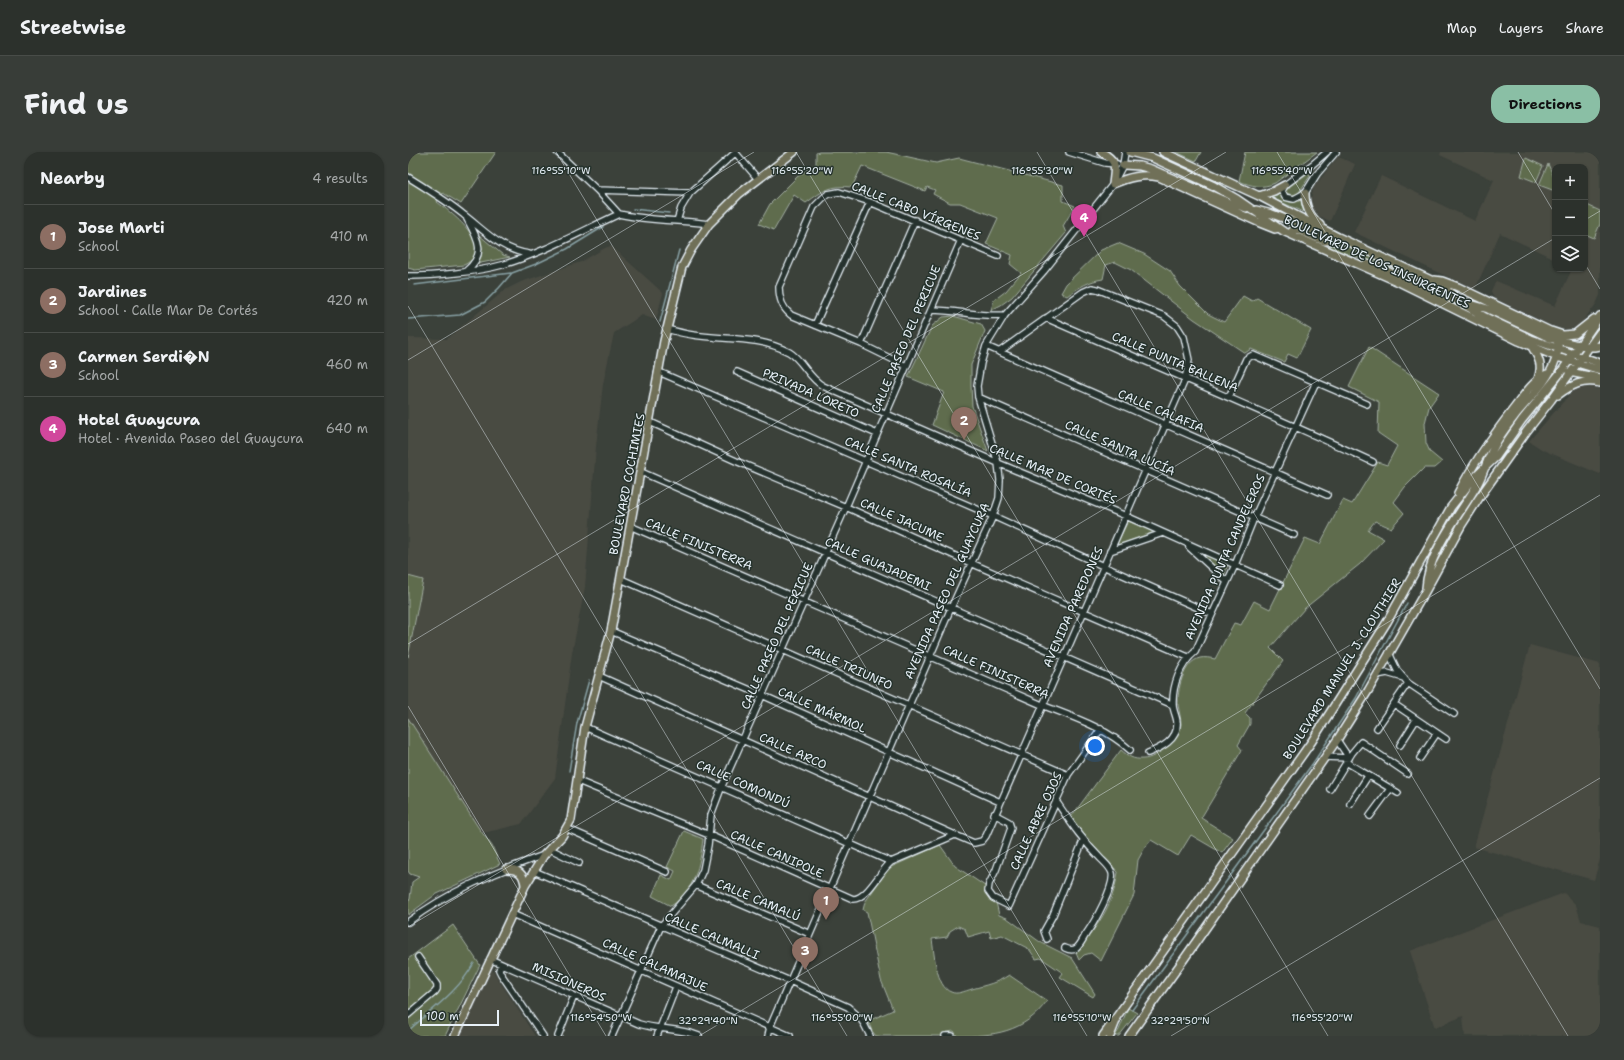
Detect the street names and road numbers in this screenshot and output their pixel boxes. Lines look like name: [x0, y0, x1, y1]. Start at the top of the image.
street label: CALLE CABO VÍRGENES: [849, 178, 983, 244]
street label: BOULEVARD DE LOS INSURGENTES: [1281, 212, 1473, 312]
street label: CALLE PASEO DEL PERICUE: [868, 263, 944, 415]
street label: CALLE PUNTA BALLENA: [1109, 328, 1241, 396]
street label: PRIVADA LORETO: [760, 365, 862, 421]
street label: CALLE CALAFIA: [1116, 386, 1207, 436]
street label: BOULEVARD COCHIMIES: [605, 412, 649, 556]
street label: CALLE SANTA LUCÍA: [1062, 416, 1178, 480]
street label: CALLE SANTA ROSALÍA: [842, 433, 974, 501]
street label: CALLE MAR DE CORTÉS: [987, 440, 1119, 508]
street label: AVENIDA PUNTA CANDELEROS: [1181, 471, 1269, 642]
street label: CALLE JACUME: [858, 494, 946, 546]
street label: AVENIDA PASEO DEL GUAYCURA: [901, 500, 993, 682]
street label: CALLE FINISTERRA: [643, 514, 755, 574]
street label: CALLE GUAJADEMI: [822, 533, 934, 595]
street label: AVENIDA PAREDONES: [1039, 544, 1107, 670]
street label: CALLE PASEO DEL PERICUE: [737, 560, 817, 712]
street label: BOULEVARD MANUEL J. CLOUTHIER: [1279, 575, 1405, 763]
street label: CALLE TRIUNFO: [803, 641, 895, 693]
street label: CALLE FINISTERRA: [940, 641, 1052, 703]
street label: CALLE MÁRMOL: [775, 683, 869, 737]
street label: CALLE ARCO: [757, 729, 829, 773]
street label: CALLE COMONDÚ: [694, 756, 792, 812]
street label: CALLE ABRE OJOS: [1006, 769, 1066, 873]
street label: CALLE CANIPOLE: [728, 826, 826, 882]
street label: CALLE CAMALÚ: [714, 875, 802, 925]
street label: CALLE CALMALLI: [662, 909, 762, 963]
street label: CALLE CALAMAJUE: [600, 935, 710, 995]
street label: MISIONEROS: [530, 959, 609, 1006]

